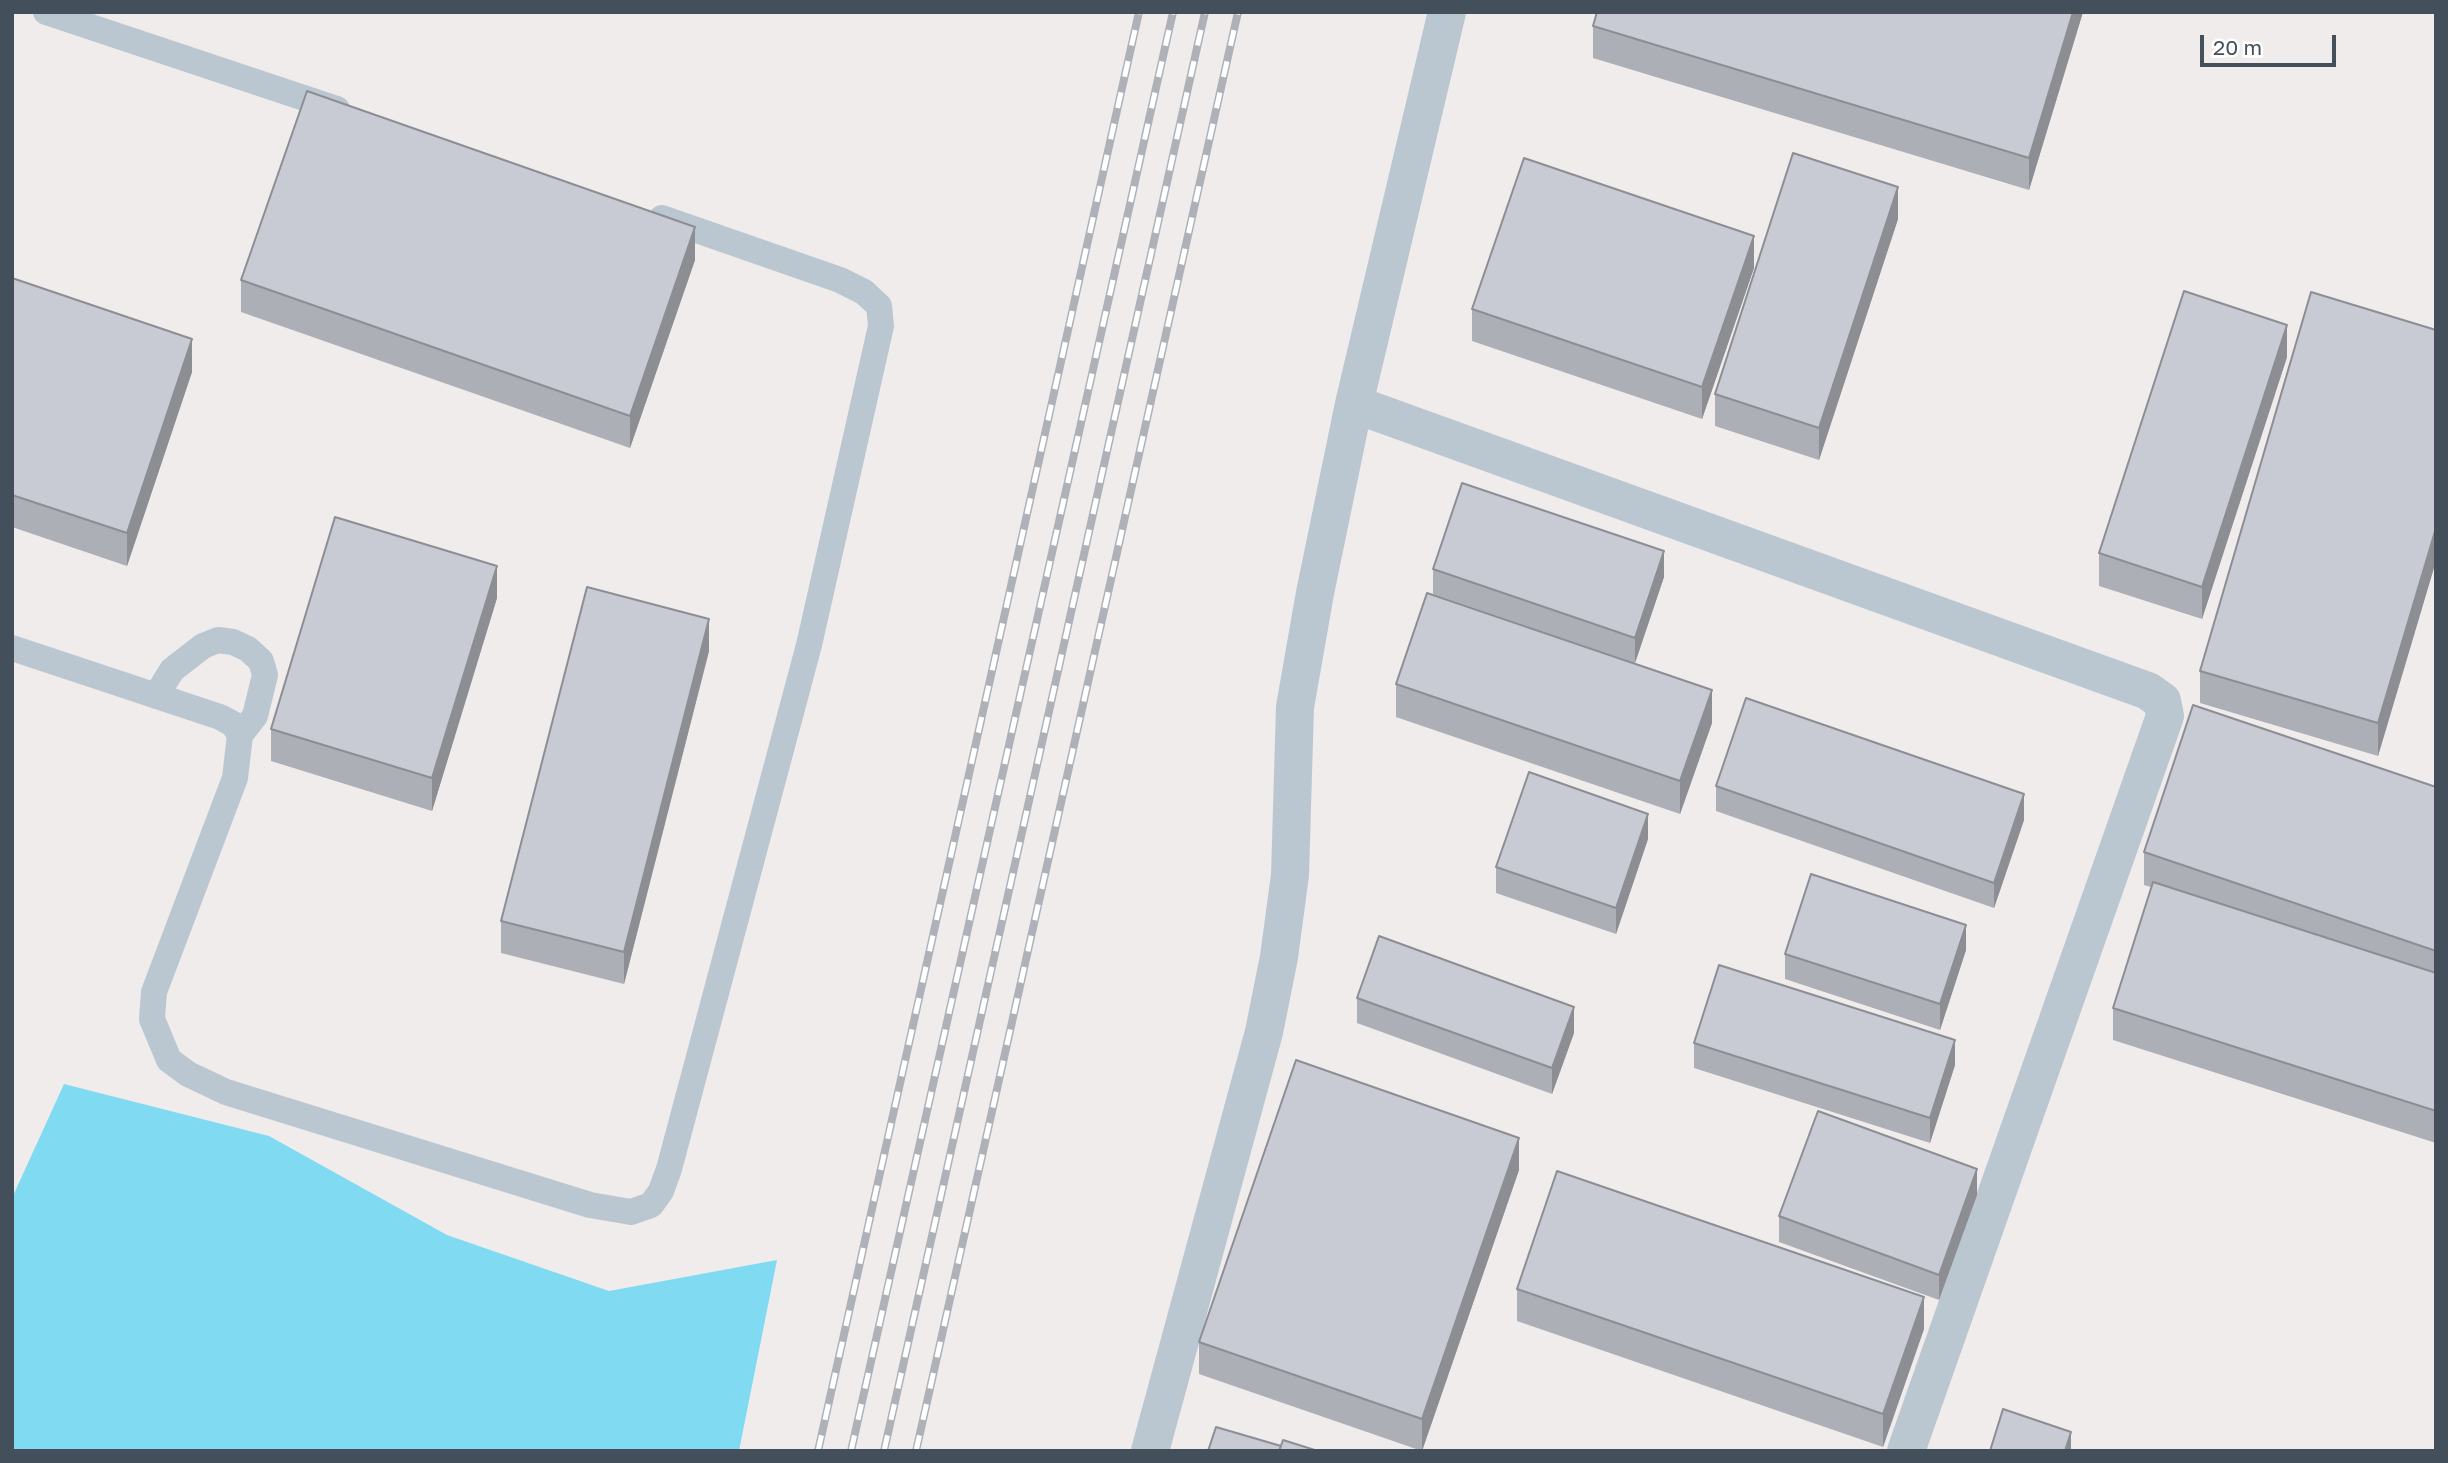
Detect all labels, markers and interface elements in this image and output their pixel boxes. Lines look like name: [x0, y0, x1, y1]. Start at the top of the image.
scale bar: [2203, 21, 2340, 65]
text: 20 m: [2213, 34, 2262, 60]

